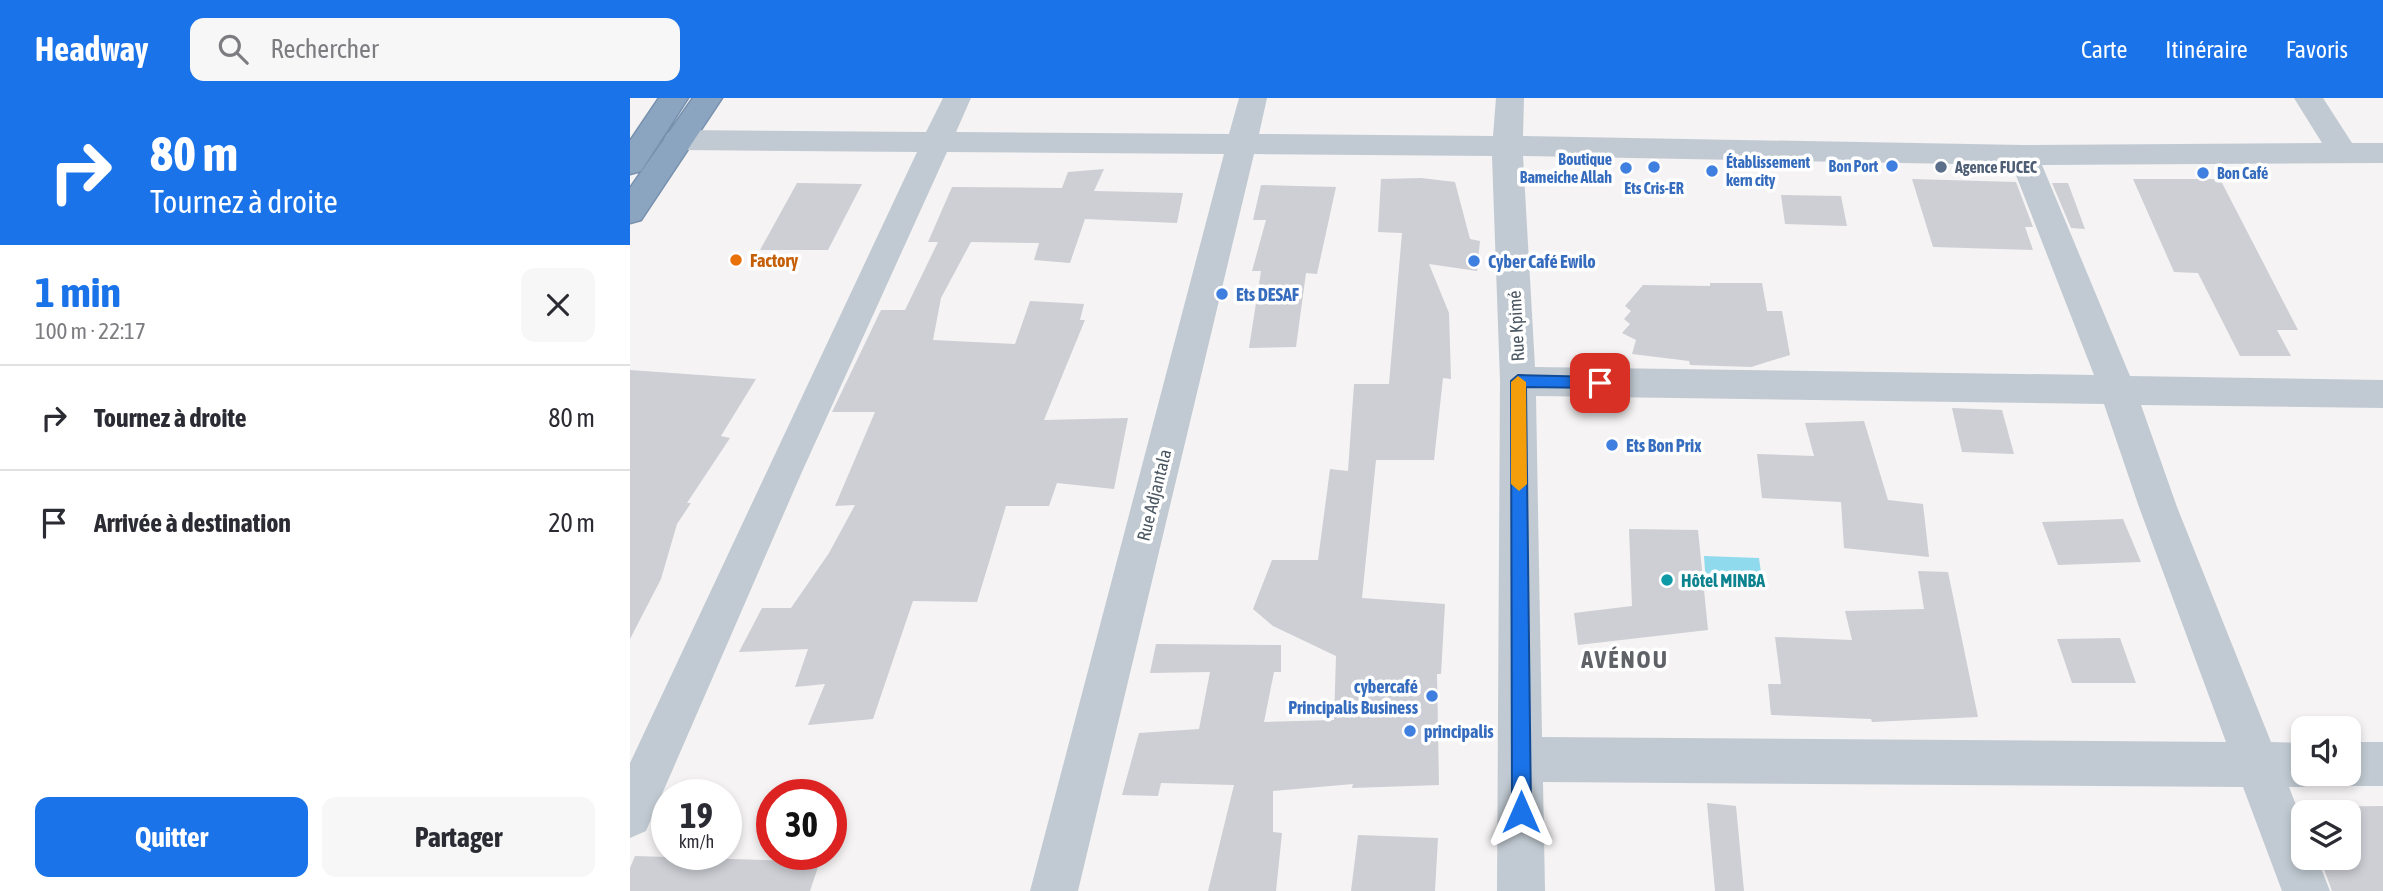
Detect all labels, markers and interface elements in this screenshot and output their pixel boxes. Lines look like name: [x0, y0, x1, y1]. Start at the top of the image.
search box: [190, 18, 680, 81]
text: Headway: [35, 30, 148, 68]
icon: search: [214, 30, 252, 68]
text: Rechercher: [270, 34, 379, 64]
text: Carte: [2081, 36, 2127, 63]
text: Itinéraire: [2165, 36, 2248, 63]
text: Favoris: [2286, 36, 2348, 63]
text: 80 m: [150, 125, 238, 181]
icon: right: [35, 126, 126, 217]
place label: Boutique Bameiche Allah: [1520, 150, 1612, 186]
place label: Établissement kern city: [1726, 153, 1810, 189]
place label: Bon Port: [1829, 157, 1878, 175]
marker: Bon Port: [1884, 158, 1900, 174]
place label: Agence FUCEC: [1954, 158, 2038, 176]
marker: Ets Cris-ER: [1646, 159, 1662, 175]
marker: Agence FUCEC: [1933, 159, 1949, 175]
marker: Boutique Bameiche Allah: [1618, 160, 1634, 176]
marker: Établissement kern city: [1704, 163, 1720, 179]
place label: Bon Café: [2217, 164, 2268, 182]
marker: Bon Café: [2195, 165, 2211, 181]
place label: Ets Cris-ER: [1624, 179, 1684, 197]
text: Tournez à droite: [150, 183, 338, 220]
place label: Factory: [750, 250, 799, 271]
place label: Cyber Café Ewilo: [1488, 251, 1596, 272]
marker: Factory: [728, 252, 744, 268]
marker: Cyber Café Ewilo: [1466, 253, 1482, 269]
text: 1 min: [35, 268, 121, 316]
button: close: [521, 268, 595, 342]
place label: Ets DESAF: [1236, 284, 1299, 305]
marker: Ets DESAF: [1214, 286, 1230, 302]
street label: Rue Kpimé: [1504, 290, 1528, 362]
text: 100 m · 22:17: [35, 318, 146, 344]
pin: [1570, 353, 1630, 413]
icon: arrive: [1581, 364, 1619, 402]
icon: right: [35, 399, 73, 437]
text: Tournez à droite: [94, 403, 247, 433]
text: 80 m: [548, 403, 595, 433]
place label: Ets Bon Prix: [1626, 435, 1702, 456]
marker: Ets Bon Prix: [1604, 437, 1620, 453]
street label: Rue Adjantala: [1132, 447, 1176, 543]
icon: arrive: [35, 504, 73, 542]
text: Arrivée à destination: [94, 508, 291, 538]
text: 20 m: [548, 508, 595, 538]
place label: Hôtel MINBA: [1681, 570, 1765, 591]
marker: Hôtel MINBA: [1659, 572, 1675, 588]
district label: AVÉNOU: [1580, 646, 1669, 673]
place label: cybercafé Principalis Business: [1288, 676, 1419, 718]
marker: cybercafé Principalis Business: [1424, 688, 1440, 704]
map controls: [2291, 716, 2361, 870]
button: sound: [2291, 716, 2361, 786]
place label: principalis: [1424, 721, 1494, 742]
marker: principalis: [1402, 723, 1418, 739]
position arrow: [1484, 775, 1558, 849]
speed limit sign: 30: [756, 779, 847, 870]
text: 19: [680, 795, 713, 835]
button: Quitter: [35, 797, 308, 877]
button: Partager: [322, 797, 595, 877]
button: layers: [2291, 800, 2361, 870]
text: km/h: [679, 831, 714, 852]

